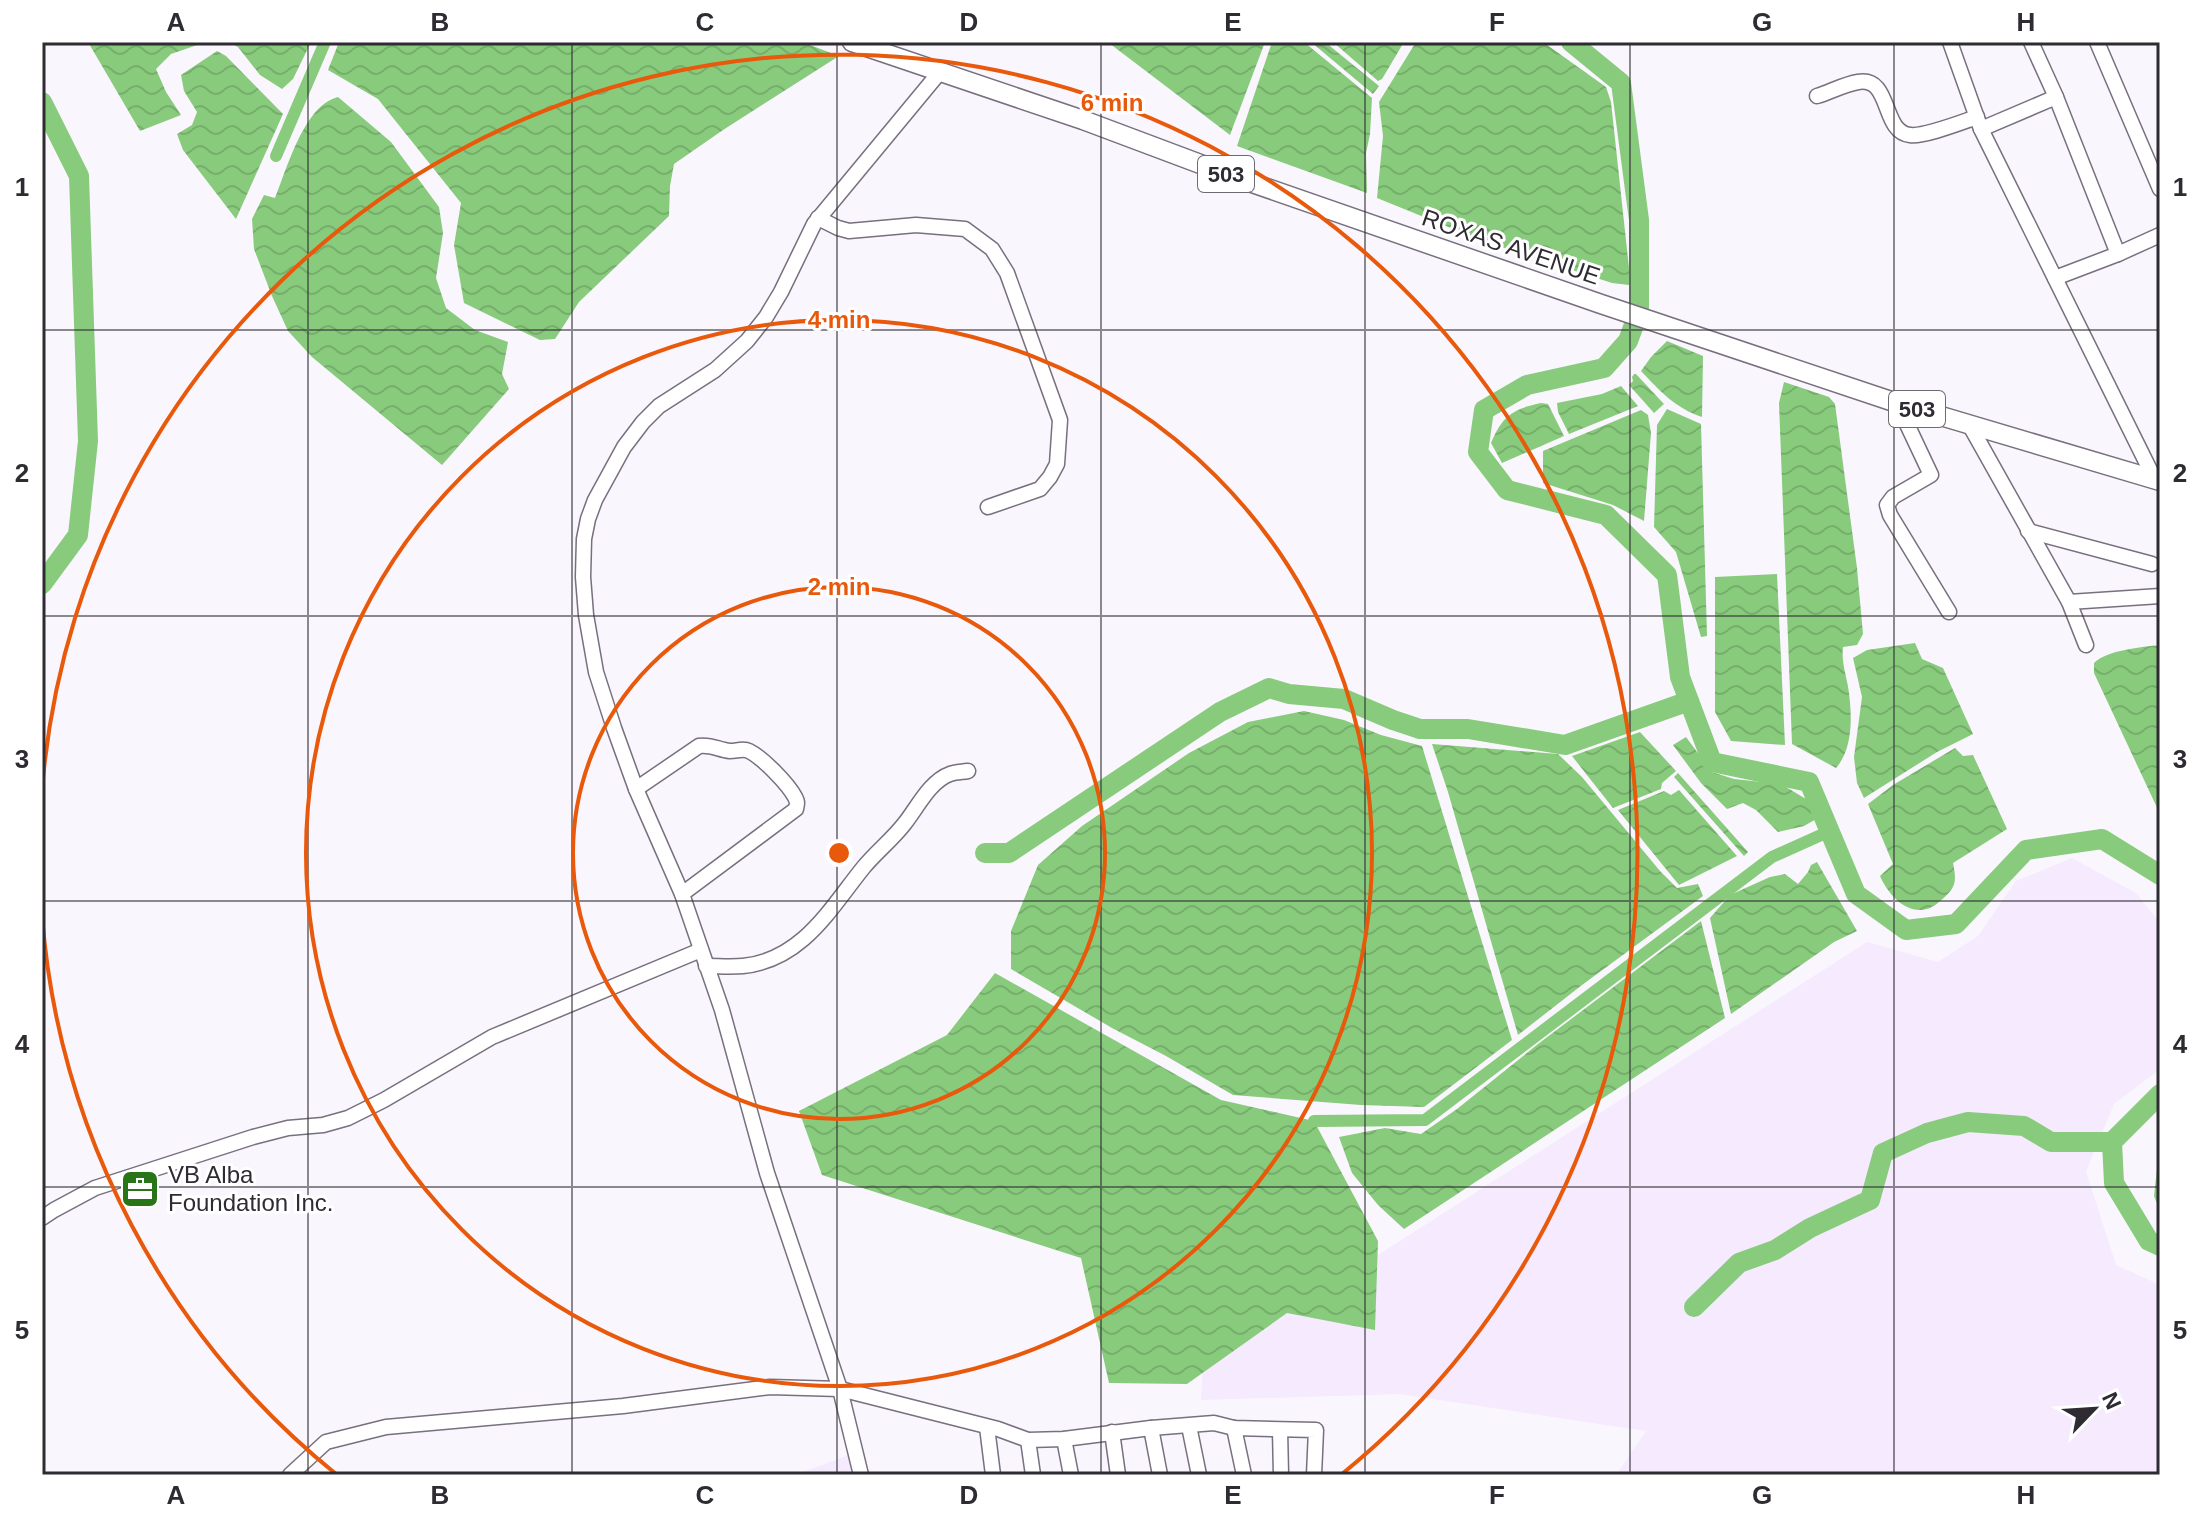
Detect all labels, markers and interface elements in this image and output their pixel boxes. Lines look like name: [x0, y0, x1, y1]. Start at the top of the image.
text: A: [167, 7, 186, 37]
text: B: [431, 7, 449, 37]
text: C: [696, 7, 715, 37]
text: D: [960, 7, 978, 37]
text: E: [1224, 7, 1242, 37]
text: F: [1489, 7, 1505, 37]
text: G: [1752, 7, 1772, 37]
text: H: [2017, 7, 2035, 37]
text: 6 min: [1081, 89, 1143, 116]
road number: 503: [1198, 156, 1254, 192]
text: 1: [15, 172, 29, 202]
text: 1: [2173, 172, 2187, 202]
street label: ROXAS AVENUE: [1419, 203, 1604, 290]
text: 4 min: [808, 306, 870, 333]
road number: 503: [1889, 391, 1945, 427]
text: 2: [15, 458, 29, 488]
text: 2: [2173, 458, 2187, 488]
text: 2 min: [808, 573, 870, 600]
text: 3: [15, 744, 29, 774]
text: 3: [2173, 744, 2187, 774]
centre of rings: [825, 839, 853, 867]
text: 4: [15, 1029, 30, 1059]
text: 4: [2173, 1029, 2188, 1059]
place label: VB Alba Foundation Inc.: [168, 1161, 333, 1216]
office icon: VB Alba Foundation Inc.: [119, 1168, 161, 1210]
text: 5: [15, 1315, 29, 1345]
text: 5: [2173, 1315, 2187, 1345]
north arrow: [2054, 1369, 2134, 1449]
text: N: [2097, 1388, 2126, 1413]
text: A: [167, 1480, 186, 1510]
text: B: [431, 1480, 449, 1510]
text: C: [696, 1480, 715, 1510]
text: D: [960, 1480, 978, 1510]
text: E: [1224, 1480, 1242, 1510]
text: F: [1489, 1480, 1505, 1510]
text: G: [1752, 1480, 1772, 1510]
text: H: [2017, 1480, 2035, 1510]

